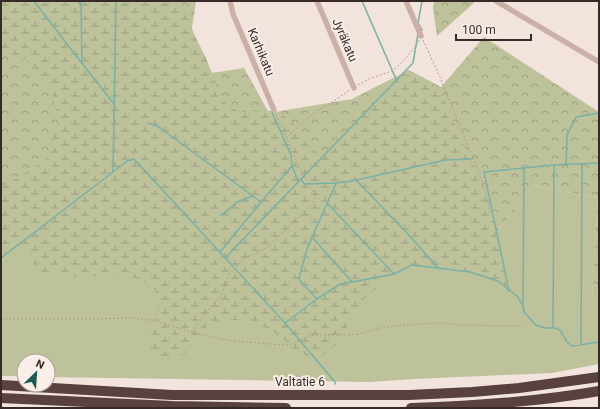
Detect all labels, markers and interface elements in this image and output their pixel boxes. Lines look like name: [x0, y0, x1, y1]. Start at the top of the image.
street label: Jyräkatu: [330, 16, 360, 64]
scale bar: [456, 16, 531, 42]
text: 100 m: [462, 23, 496, 37]
street label: Karhikatu: [245, 26, 277, 78]
north arrow: [16, 353, 56, 393]
text: N: [34, 357, 46, 372]
street label: Valtatie 6: [275, 375, 325, 389]

